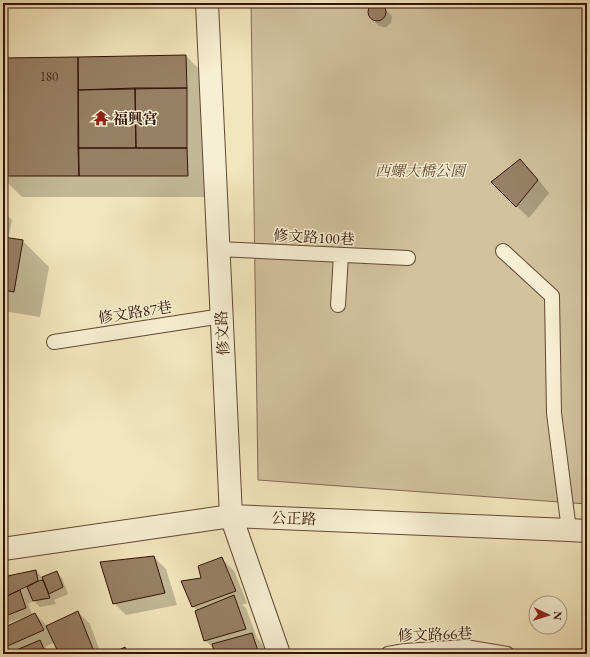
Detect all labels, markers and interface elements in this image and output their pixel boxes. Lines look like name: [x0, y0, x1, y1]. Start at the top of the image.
house number: 180: [40, 68, 58, 85]
temple icon: 福興宮: [92, 109, 110, 127]
place label: 福興宮: [113, 109, 158, 128]
park label: 西螺大橋公園: [375, 161, 467, 180]
street label: 修文路100巷: [273, 225, 355, 249]
street label: 修文路87巷: [97, 297, 173, 327]
street label: 修文路: [211, 310, 233, 356]
street label: 公正路: [271, 508, 317, 528]
north arrow: [528, 595, 568, 635]
text: N: [551, 611, 565, 621]
street label: 修文路66巷: [397, 623, 473, 645]

